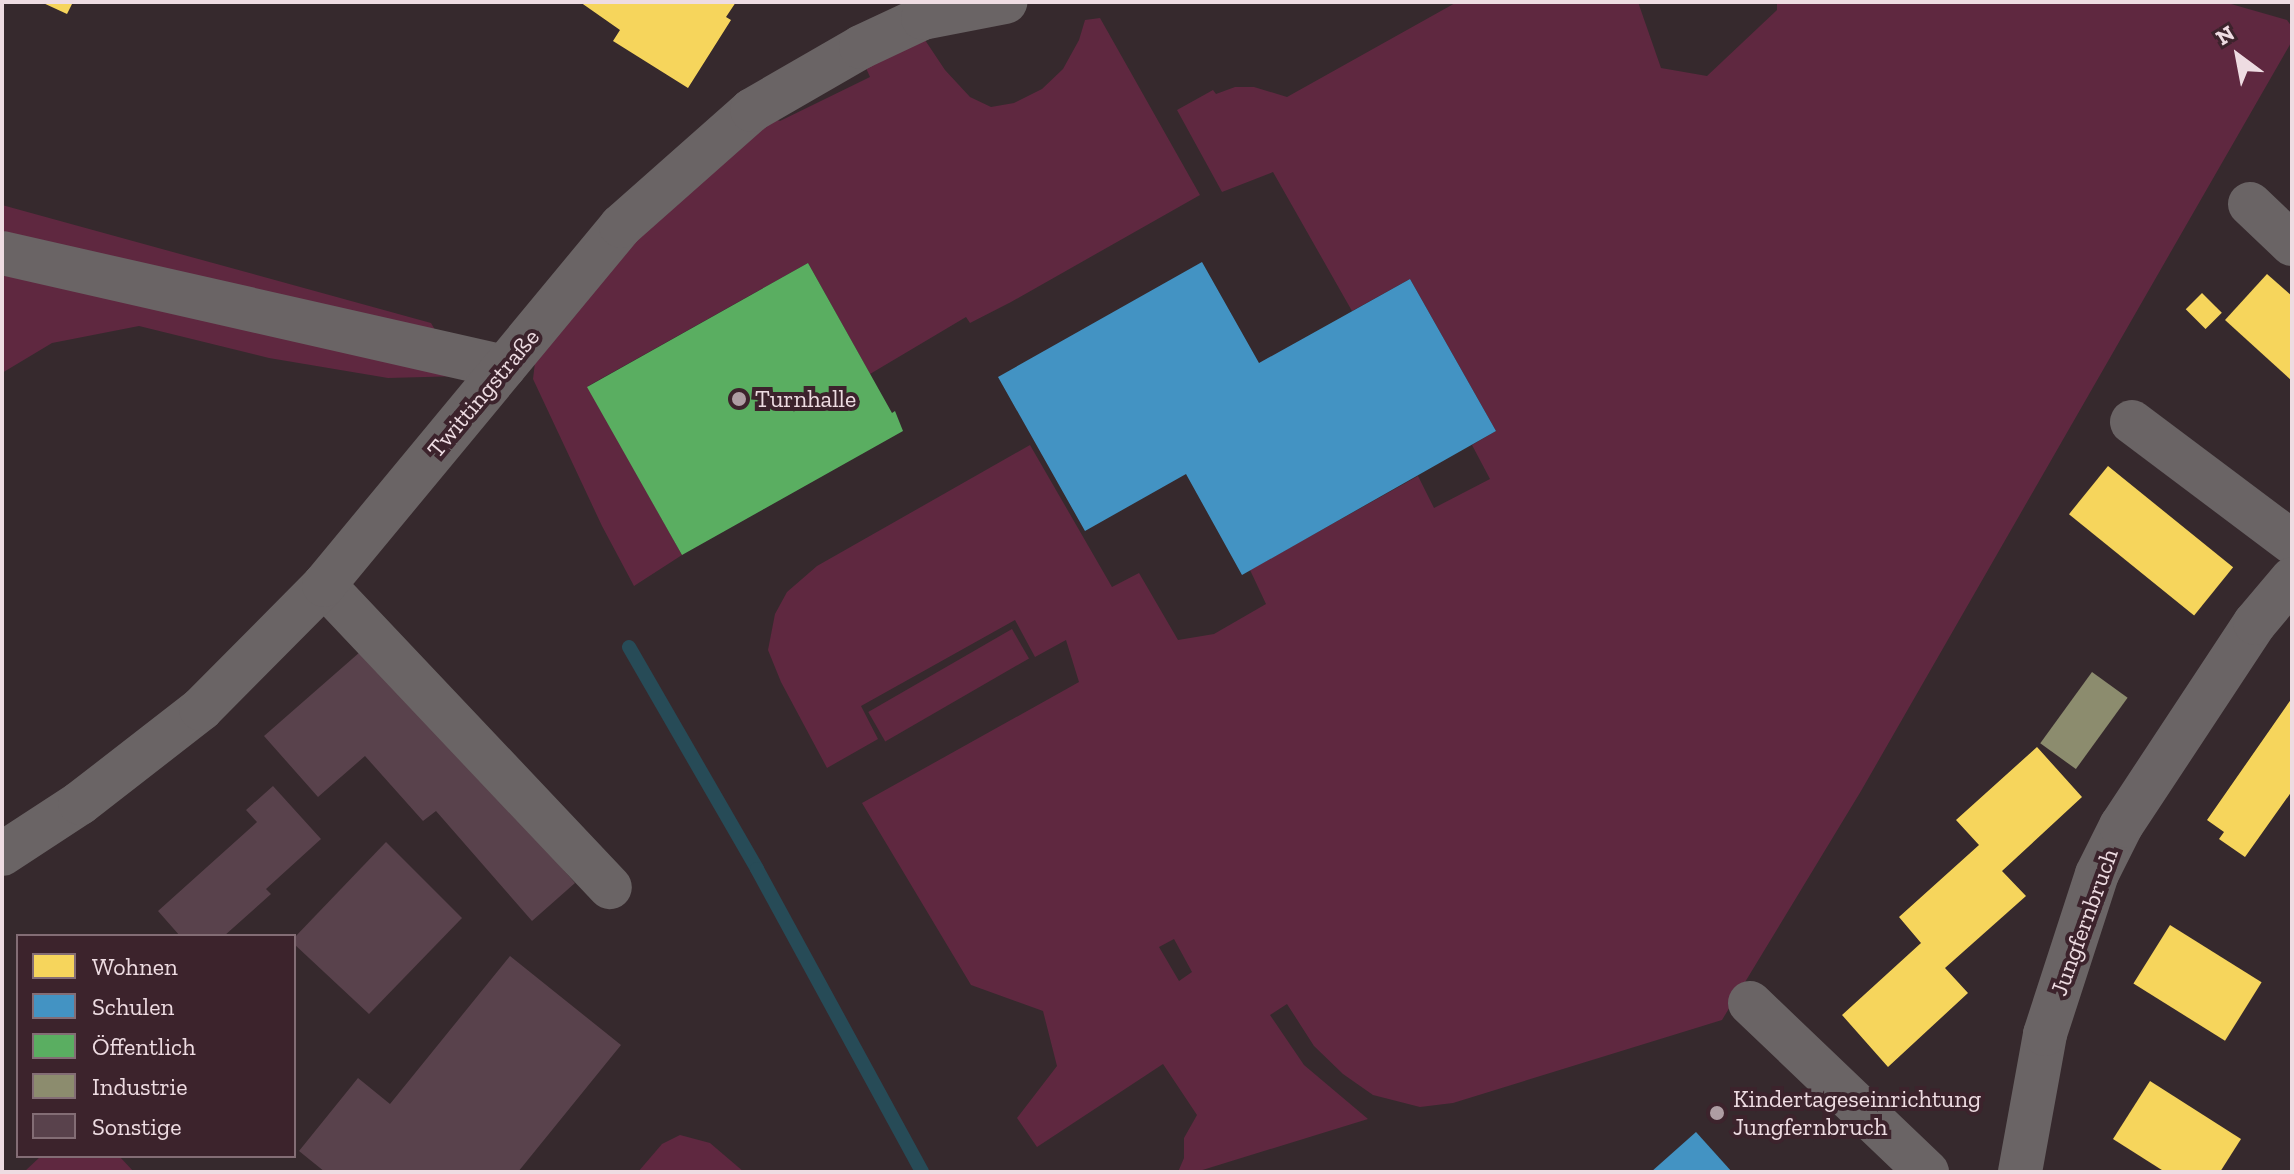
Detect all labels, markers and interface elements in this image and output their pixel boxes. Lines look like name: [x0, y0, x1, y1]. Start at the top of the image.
north arrow: [2198, 16, 2278, 96]
text: N: [2211, 19, 2239, 51]
street label: Twittingstraße: [421, 323, 545, 463]
place label: Turnhalle: [755, 385, 856, 413]
marker: Turnhalle: [730, 390, 748, 408]
street label: Jungfernbruch: [2044, 845, 2124, 999]
legend: [16, 934, 296, 1158]
text: Wohnen: [92, 952, 178, 981]
text: Schulen: [92, 992, 174, 1021]
text: Öffentlich: [92, 1032, 196, 1061]
text: Industrie: [92, 1072, 188, 1101]
place label: Kindertageseinrichtung Jungfernbruch: [1733, 1085, 1981, 1141]
marker: Kindertageseinrichtung Jungfernbruch: [1708, 1104, 1726, 1122]
text: Sonstige: [92, 1112, 181, 1141]

